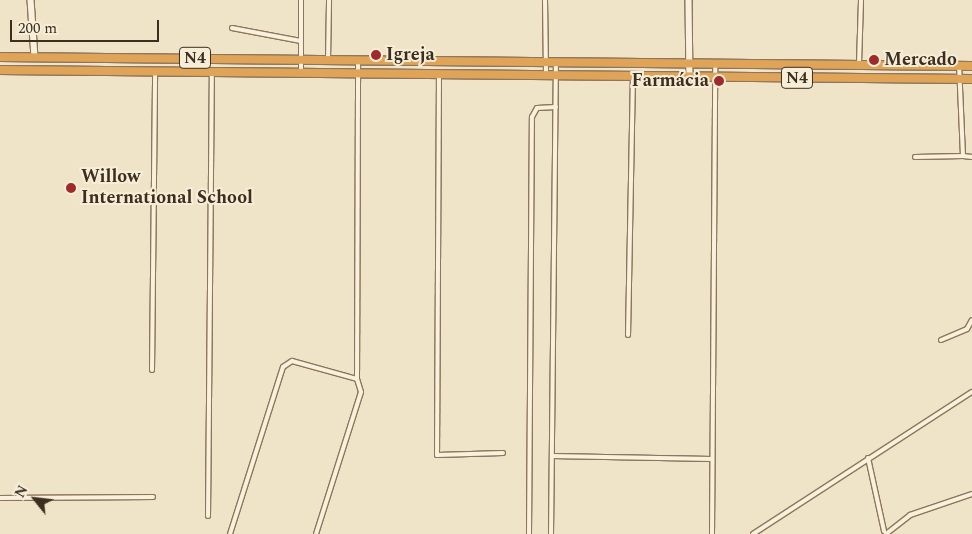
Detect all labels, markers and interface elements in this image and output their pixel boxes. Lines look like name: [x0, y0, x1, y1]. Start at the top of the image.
scale bar: [12, 10, 161, 42]
text: 200 m: [18, 17, 57, 40]
road number: N4: [179, 44, 211, 72]
place label: Igreja: [386, 44, 435, 66]
marker: Igreja: [370, 49, 382, 61]
place label: Mercado: [884, 49, 957, 71]
marker: Mercado: [868, 54, 880, 66]
road number: N4: [781, 64, 813, 92]
place label: Farmácia: [632, 70, 709, 92]
marker: Farmácia: [713, 75, 725, 87]
place label: Willow International School: [81, 167, 253, 210]
marker: Willow International School: [65, 182, 77, 194]
north arrow: [10, 474, 60, 524]
text: N: [9, 481, 33, 502]

